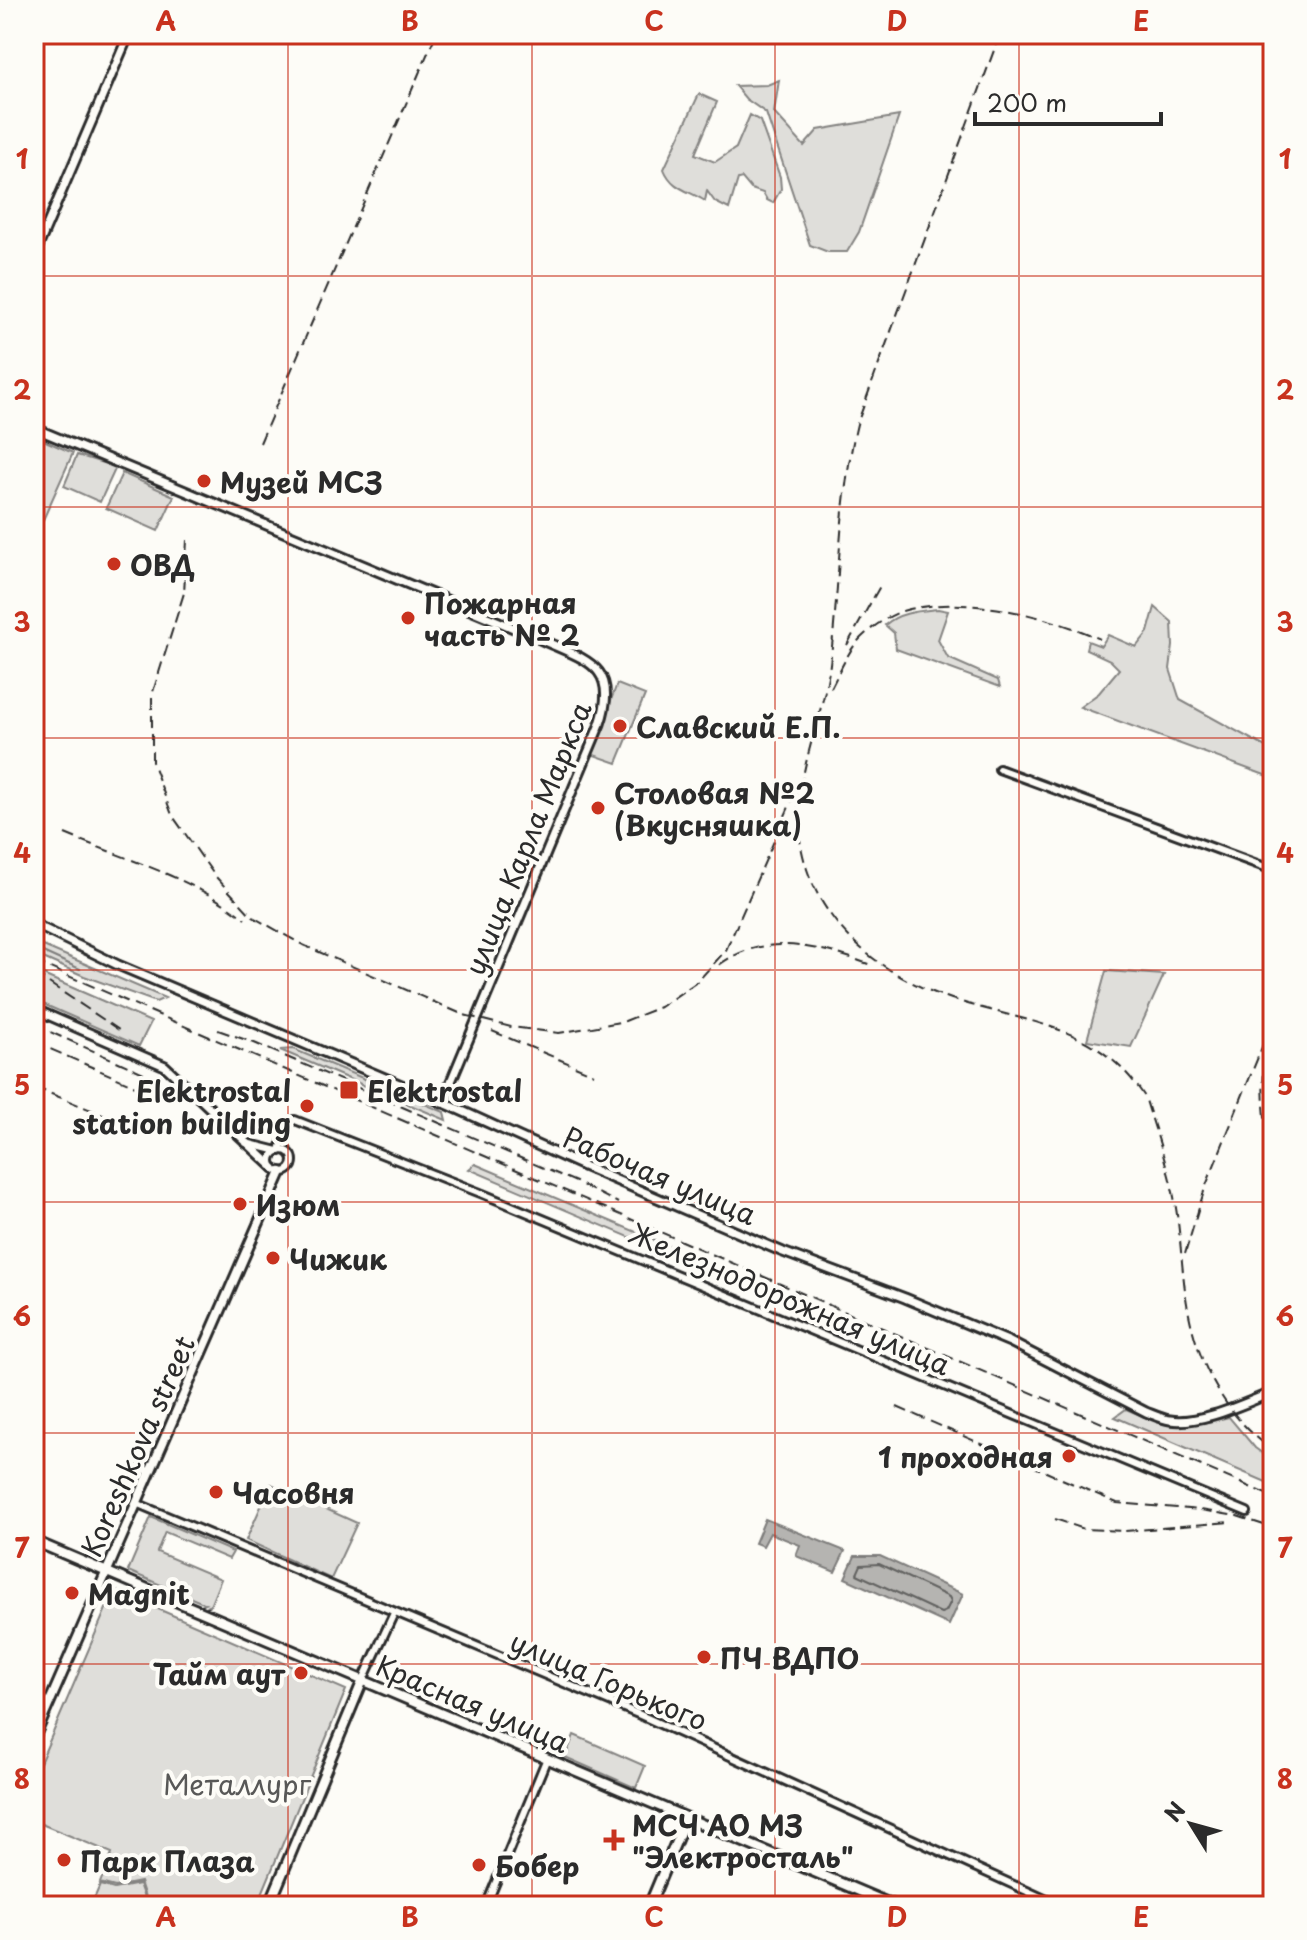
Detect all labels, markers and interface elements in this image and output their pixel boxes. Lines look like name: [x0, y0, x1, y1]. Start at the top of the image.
text: A: [156, 1, 176, 40]
text: B: [401, 1, 419, 40]
text: C: [644, 1, 664, 40]
text: D: [887, 1, 907, 40]
text: E: [1133, 1, 1149, 40]
scale bar: [975, 76, 1161, 126]
text: 200 m: [987, 84, 1067, 120]
text: 1: [16, 139, 28, 178]
text: 1: [1279, 139, 1291, 178]
text: 2: [13, 370, 31, 409]
text: 2: [1276, 370, 1294, 409]
place label: Музей МСЗ: [220, 460, 383, 503]
marker: Музей МСЗ: [195, 472, 213, 490]
place label: ОВД: [130, 543, 195, 586]
marker: ОВД: [105, 555, 123, 573]
place label: Пожарная часть № 2: [424, 581, 580, 656]
text: 3: [13, 602, 31, 641]
text: 3: [1276, 602, 1294, 641]
marker: Пожарная часть № 2: [399, 609, 417, 627]
street label: улица Карла Маркса: [452, 694, 602, 981]
place label: Славский Е.П.: [636, 705, 840, 748]
marker: Славский Е.П.: [611, 717, 629, 735]
place label: Столовая №2 (Вкусняшка): [614, 771, 815, 846]
marker: Столовая №2 (Вкусняшка): [589, 799, 607, 817]
text: 4: [13, 833, 31, 872]
text: 4: [1276, 833, 1294, 872]
text: 5: [14, 1065, 30, 1104]
text: 5: [1277, 1065, 1293, 1104]
place label: Elektrostal station building: [72, 1069, 291, 1144]
place label: Elektrostal: [367, 1069, 522, 1112]
marker: Elektrostal: [338, 1079, 360, 1101]
marker: Elektrostal station building: [298, 1097, 316, 1115]
street label: Рабочая улица: [557, 1115, 764, 1235]
place label: Изюм: [256, 1183, 340, 1226]
marker: Изюм: [231, 1195, 249, 1213]
street label: Железнодорожная улица: [623, 1211, 958, 1385]
place label: Чижик: [289, 1237, 387, 1280]
marker: Чижик: [264, 1249, 282, 1267]
text: 6: [13, 1296, 31, 1335]
text: 6: [1276, 1296, 1294, 1335]
street label: Koreshkova street: [69, 1328, 205, 1564]
place label: 1 проходная: [878, 1435, 1053, 1478]
marker: 1 проходная: [1060, 1447, 1078, 1465]
place label: Часовня: [232, 1471, 355, 1514]
marker: Часовня: [207, 1483, 225, 1501]
text: 7: [15, 1528, 30, 1567]
text: 7: [1278, 1528, 1293, 1567]
place label: Magnit: [88, 1572, 190, 1615]
marker: Magnit: [63, 1584, 81, 1602]
street label: улица Горького: [504, 1619, 714, 1741]
place label: ПЧ ВДПО: [720, 1636, 859, 1679]
street label: Красная улица: [370, 1643, 576, 1763]
marker: ПЧ ВДПО: [695, 1648, 713, 1666]
place label: Тайм аут: [152, 1652, 286, 1695]
marker: Тайм аут: [292, 1664, 310, 1682]
text: 8: [14, 1759, 30, 1798]
text: 8: [1277, 1759, 1293, 1798]
park label: Металлург: [163, 1762, 312, 1805]
north arrow: [1151, 1784, 1231, 1864]
text: N: [1155, 1794, 1192, 1828]
place label: МСЧ АО МЗ "Электросталь": [632, 1803, 854, 1878]
marker: МСЧ АО МЗ "Электросталь": [603, 1829, 625, 1851]
place label: Парк Плаза: [80, 1839, 255, 1882]
place label: Бобер: [495, 1844, 580, 1887]
marker: Парк Плаза: [55, 1851, 73, 1869]
marker: Бобер: [470, 1856, 488, 1874]
text: A: [156, 1897, 176, 1936]
text: B: [401, 1897, 419, 1936]
text: C: [644, 1897, 664, 1936]
text: D: [887, 1897, 907, 1936]
text: E: [1133, 1897, 1149, 1936]

